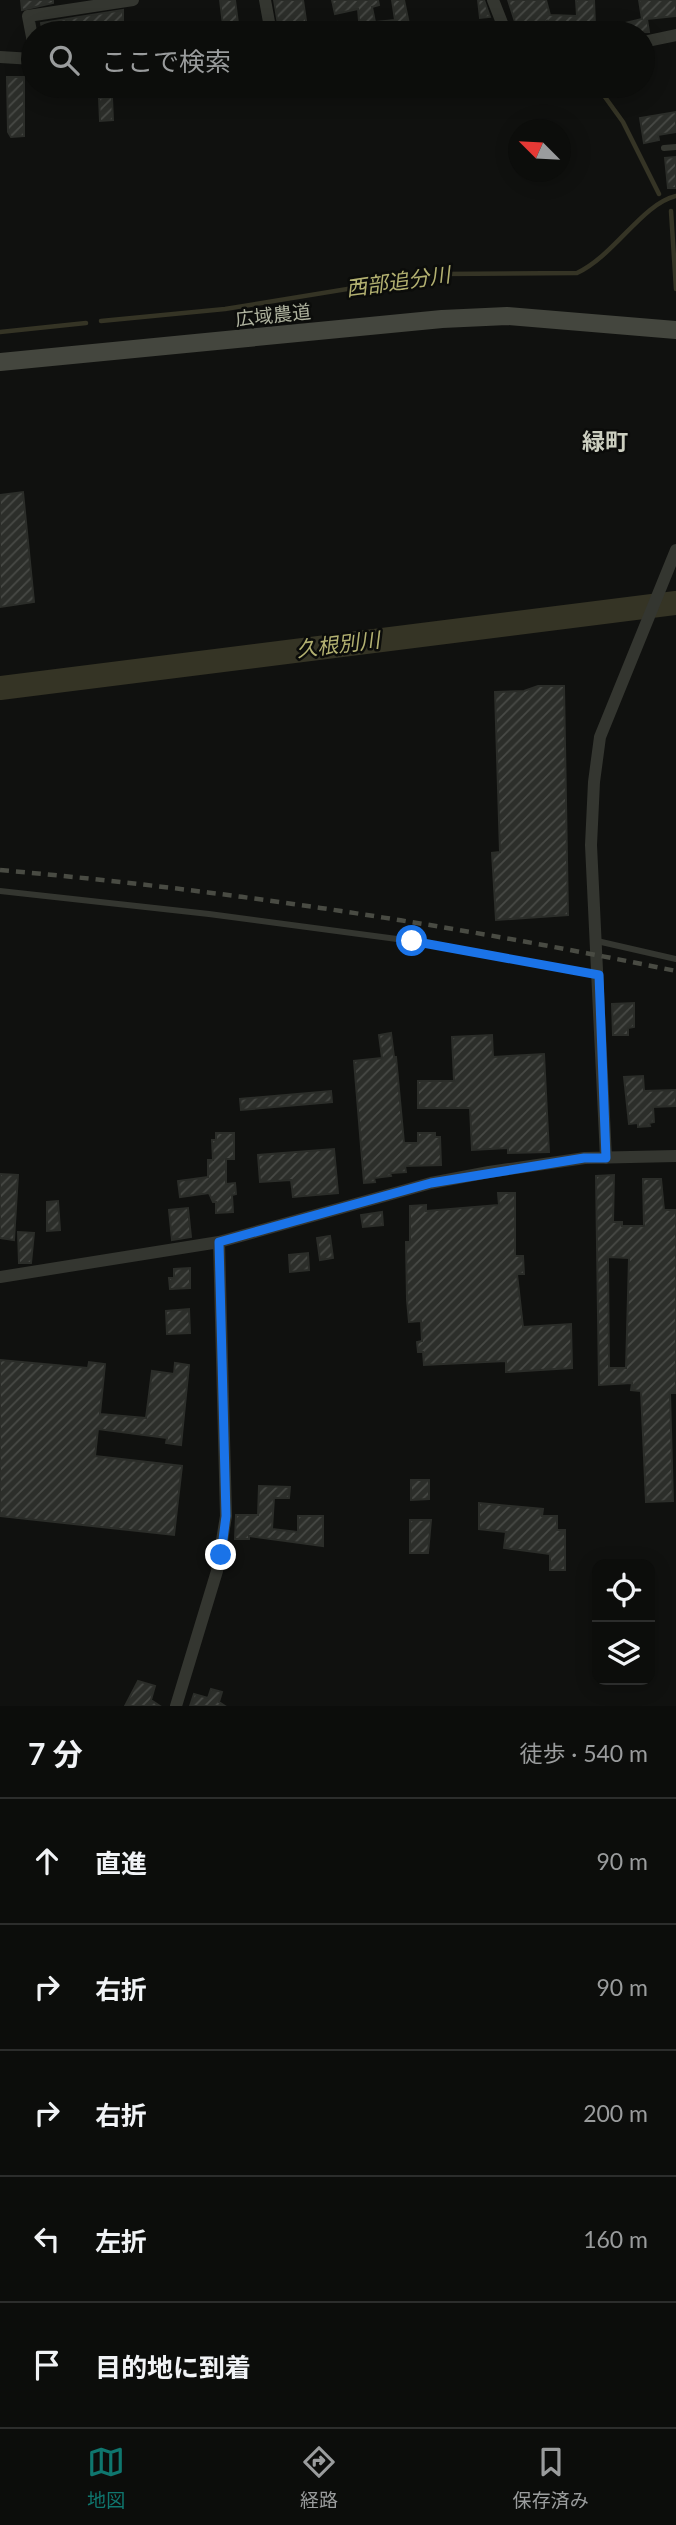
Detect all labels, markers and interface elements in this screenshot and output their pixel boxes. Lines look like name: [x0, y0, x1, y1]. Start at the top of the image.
search box: [21, 21, 655, 98]
icon: search: [45, 41, 83, 79]
text: ここで検索: [101, 45, 231, 77]
north arrow: [508, 119, 571, 182]
water label: 西部追分川: [344, 261, 454, 300]
street label: 広域農道: [234, 299, 312, 330]
district label: 緑町: [582, 427, 628, 455]
water label: 久根別川: [295, 626, 383, 661]
route start: [396, 925, 427, 956]
route end: [205, 1539, 236, 1570]
map controls: [592, 1559, 655, 1685]
button: locate: [592, 1559, 655, 1622]
button: layers: [592, 1622, 655, 1685]
text: 7 分: [28, 1735, 83, 1771]
text: 徒歩 · 540 m: [519, 1739, 648, 1767]
icon: ahead: [28, 1842, 66, 1880]
text: 直進: [95, 1847, 147, 1879]
text: 90 m: [597, 1847, 648, 1875]
icon: right: [28, 1968, 66, 2006]
text: 右折: [95, 1973, 147, 2005]
text: 90 m: [597, 1973, 648, 2001]
icon: right: [28, 2094, 66, 2132]
text: 右折: [95, 2099, 147, 2131]
text: 200 m: [583, 2099, 648, 2127]
icon: left: [28, 2220, 66, 2258]
text: 左折: [95, 2225, 147, 2257]
text: 160 m: [583, 2225, 648, 2253]
icon: arrive: [28, 2346, 66, 2384]
text: 目的地に到着: [95, 2351, 251, 2383]
tab: 地図: [87, 2443, 125, 2512]
tab: 経路: [300, 2443, 338, 2512]
tab: 保存済み: [513, 2443, 589, 2512]

